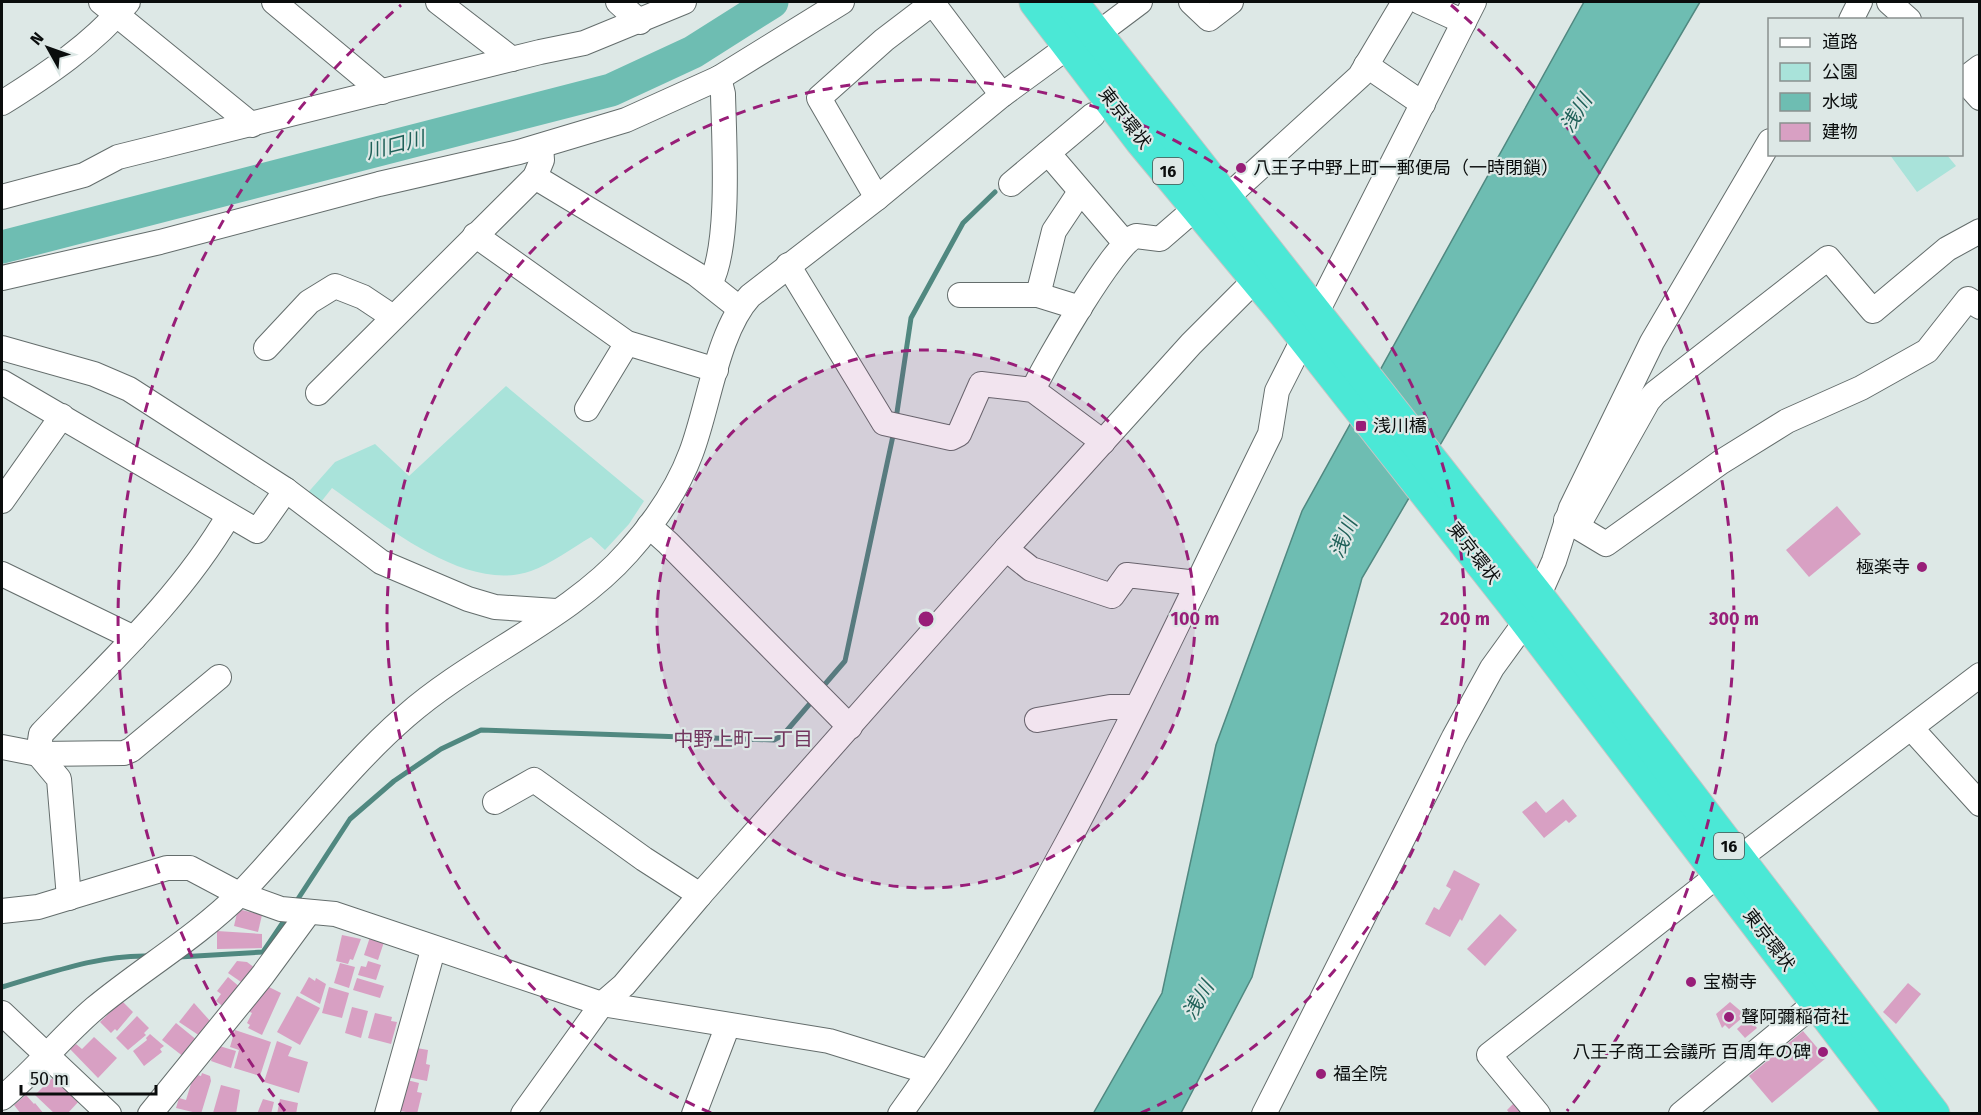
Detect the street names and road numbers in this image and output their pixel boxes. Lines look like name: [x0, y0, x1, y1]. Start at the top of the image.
street label: 東京環状: [1094, 83, 1156, 153]
road number: 16: [1153, 158, 1183, 184]
street label: 東京環状: [1443, 518, 1505, 588]
road number: 16: [1714, 833, 1744, 859]
street label: 東京環状: [1739, 905, 1799, 975]

